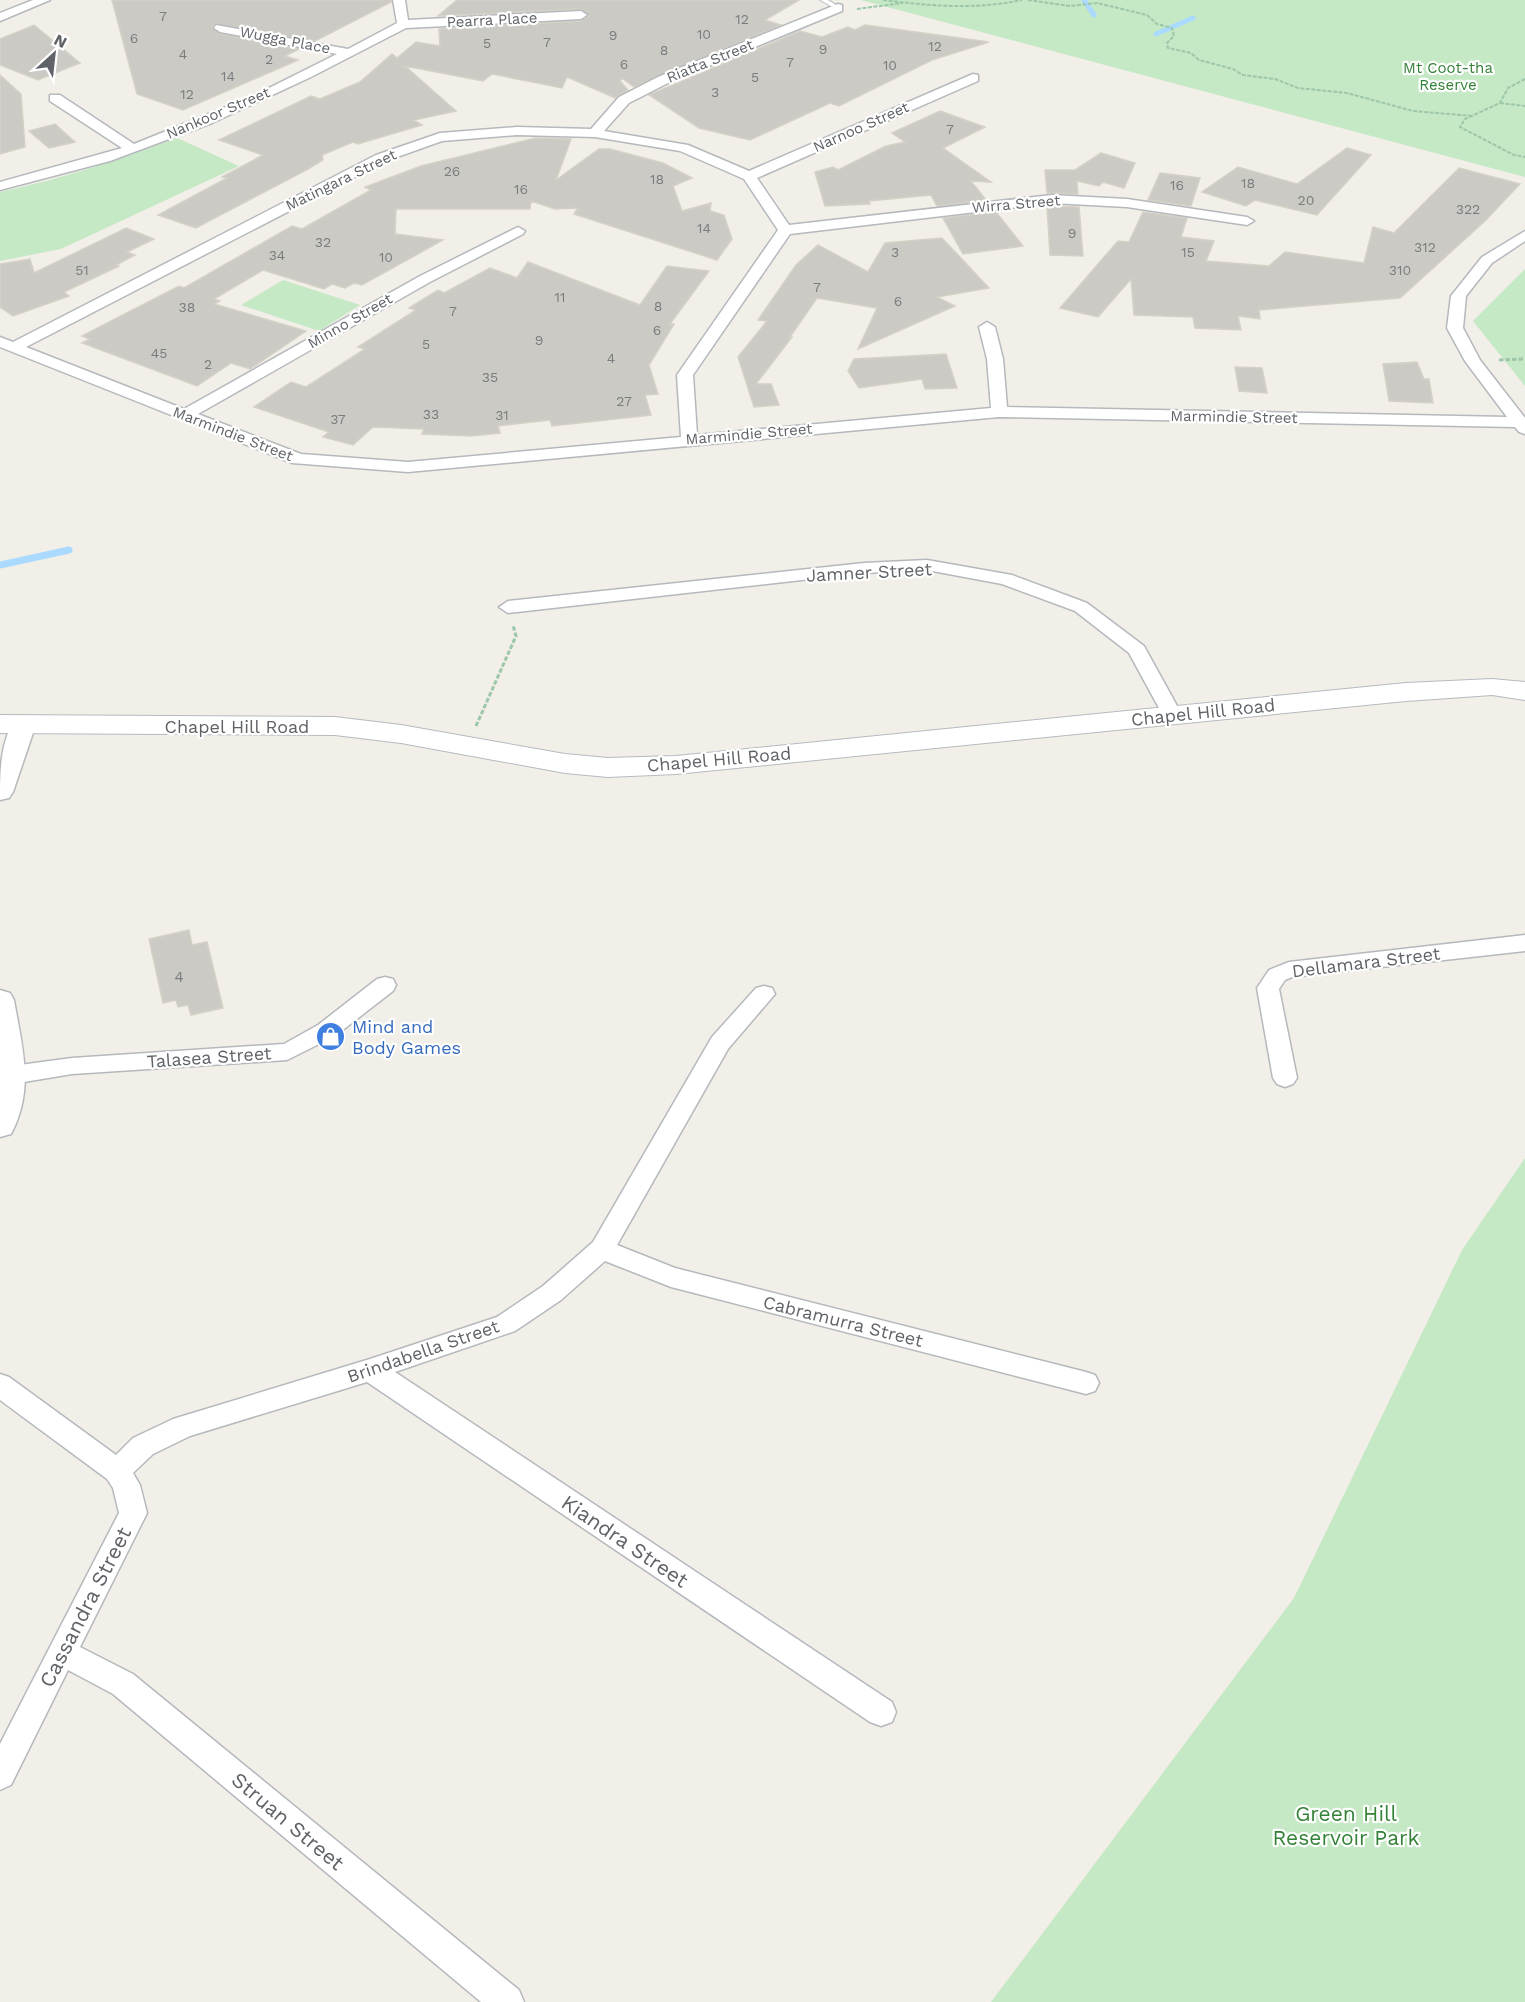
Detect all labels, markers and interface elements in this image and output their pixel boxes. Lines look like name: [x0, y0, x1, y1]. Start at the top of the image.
house number: 7: [159, 8, 167, 24]
street label: Pearra Place: [446, 9, 538, 31]
house number: 12: [735, 11, 749, 27]
street label: Wugga Place: [238, 22, 332, 58]
north arrow: [24, 24, 84, 84]
house number: 10: [697, 26, 711, 42]
house number: 9: [609, 27, 617, 43]
text: N: [51, 30, 70, 52]
house number: 6: [130, 30, 138, 46]
house number: 7: [543, 34, 551, 50]
house number: 5: [483, 35, 491, 51]
street label: Riatta Street: [664, 35, 757, 87]
house number: 12: [928, 38, 942, 54]
house number: 9: [819, 41, 827, 57]
house number: 8: [660, 42, 668, 58]
house number: 4: [179, 46, 187, 62]
house number: 2: [265, 51, 273, 67]
house number: 7: [786, 54, 794, 70]
house number: 6: [620, 56, 628, 72]
house number: 10: [883, 57, 897, 73]
park label: Mt Coot-tha Reserve: [1403, 59, 1493, 94]
house number: 14: [221, 68, 235, 84]
house number: 5: [751, 69, 759, 85]
street label: Nankoor Street: [163, 83, 273, 143]
house number: 3: [711, 84, 719, 100]
house number: 12: [180, 86, 194, 102]
street label: Narnoo Street: [810, 98, 912, 156]
house number: 7: [946, 121, 954, 137]
street label: Matingara Street: [283, 145, 400, 215]
house number: 26: [444, 163, 460, 179]
house number: 18: [650, 171, 664, 187]
house number: 18: [1241, 175, 1255, 191]
house number: 16: [1170, 177, 1184, 193]
house number: 16: [514, 181, 528, 197]
street label: Wirra Street: [971, 191, 1062, 217]
house number: 20: [1298, 192, 1314, 208]
house number: 322: [1456, 201, 1480, 217]
house number: 14: [697, 220, 711, 236]
house number: 9: [1068, 225, 1076, 241]
house number: 32: [315, 234, 331, 250]
house number: 312: [1414, 239, 1436, 255]
house number: 3: [891, 244, 899, 260]
house number: 15: [1181, 244, 1195, 260]
house number: 34: [269, 247, 285, 263]
house number: 10: [379, 249, 393, 265]
house number: 51: [75, 262, 89, 278]
house number: 310: [1389, 262, 1411, 278]
house number: 7: [813, 279, 821, 295]
street label: Minno Street: [305, 289, 396, 352]
house number: 11: [555, 289, 565, 305]
house number: 6: [894, 293, 902, 309]
house number: 8: [654, 298, 662, 314]
house number: 38: [179, 299, 195, 315]
house number: 7: [449, 303, 457, 319]
house number: 6: [653, 322, 661, 338]
house number: 9: [535, 332, 543, 348]
house number: 5: [422, 336, 430, 352]
house number: 45: [151, 345, 167, 361]
house number: 4: [607, 350, 615, 366]
house number: 2: [204, 356, 212, 372]
house number: 35: [482, 369, 498, 385]
house number: 27: [616, 393, 632, 409]
street label: Marmindie Street: [170, 403, 296, 465]
house number: 33: [423, 406, 439, 422]
house number: 31: [495, 407, 509, 423]
street label: Marmindie Street: [1170, 407, 1298, 427]
house number: 37: [330, 411, 346, 427]
street label: Marmindie Street: [685, 419, 814, 449]
street label: Jamner Street: [806, 558, 933, 586]
street label: Chapel Hill Road: [1130, 694, 1276, 730]
street label: Chapel Hill Road: [165, 716, 309, 737]
street label: Chapel Hill Road: [646, 742, 792, 776]
street label: Dellamara Street: [1291, 942, 1442, 982]
house number: 4: [174, 968, 184, 986]
place label: Mind and Body Games: [352, 1016, 461, 1058]
shop icon: Mind and Body Games: [315, 1020, 347, 1052]
street label: Talasea Street: [146, 1042, 272, 1072]
street label: Cabramurra Street: [761, 1291, 925, 1351]
street label: Brindabella Street: [344, 1315, 502, 1387]
street label: Kiandra Street: [557, 1489, 693, 1593]
street label: Cassandra Street: [34, 1523, 136, 1691]
street label: Struan Street: [227, 1767, 349, 1875]
park label: Green Hill Reservoir Park: [1273, 1801, 1420, 1850]

